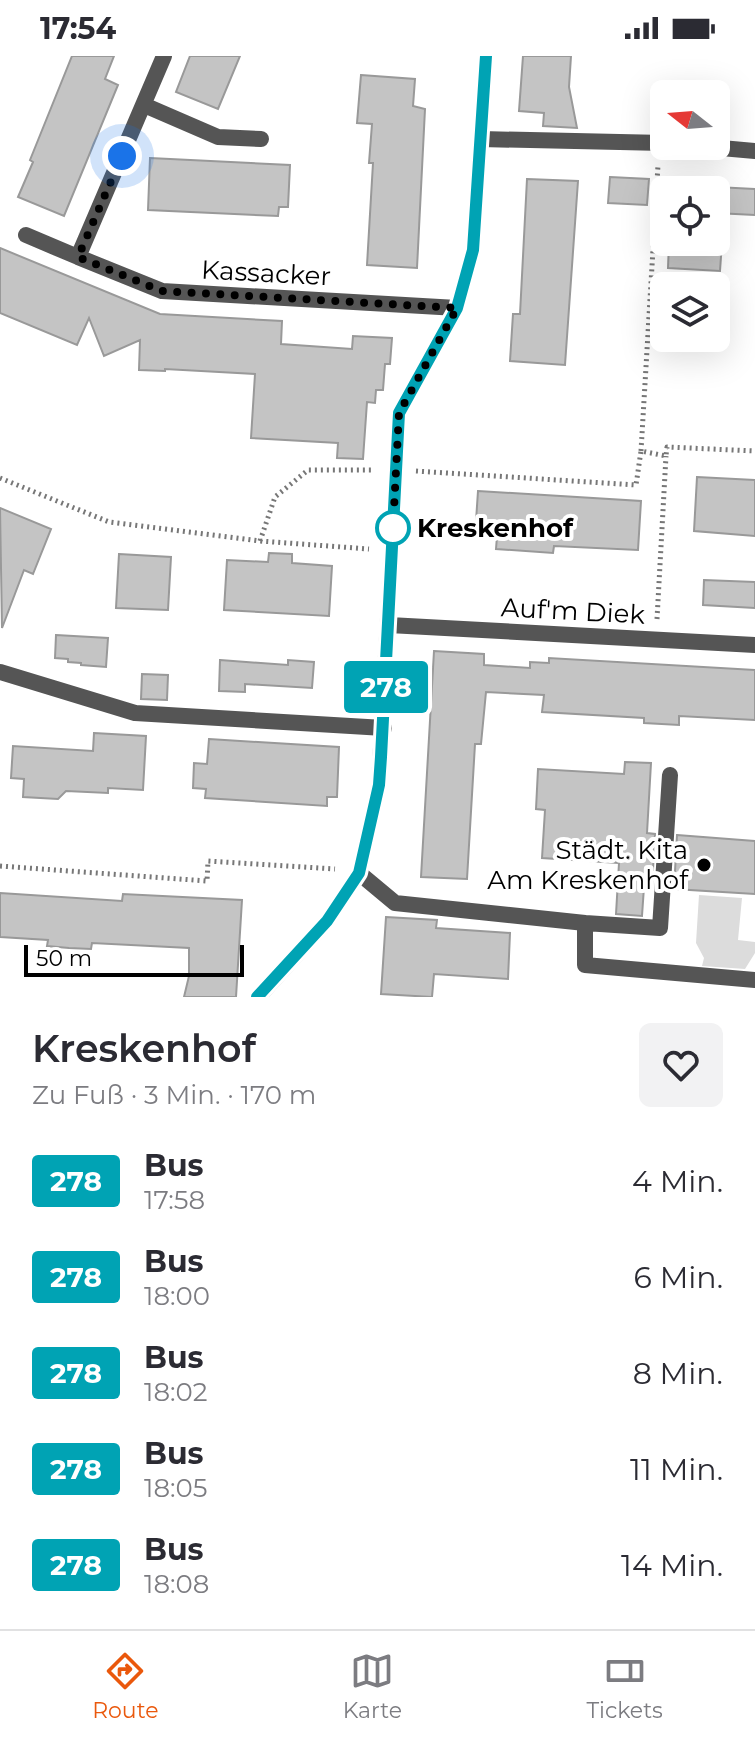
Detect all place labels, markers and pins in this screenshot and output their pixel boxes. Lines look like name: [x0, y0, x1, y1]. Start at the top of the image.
marker: Kreskenhof: [376, 511, 410, 545]
place label: Kreskenhof: [417, 512, 574, 544]
place label: Städt. Kita Am Kreskenhof: [487, 834, 689, 896]
marker: Städt. Kita Am Kreskenhof: [695, 856, 713, 874]

